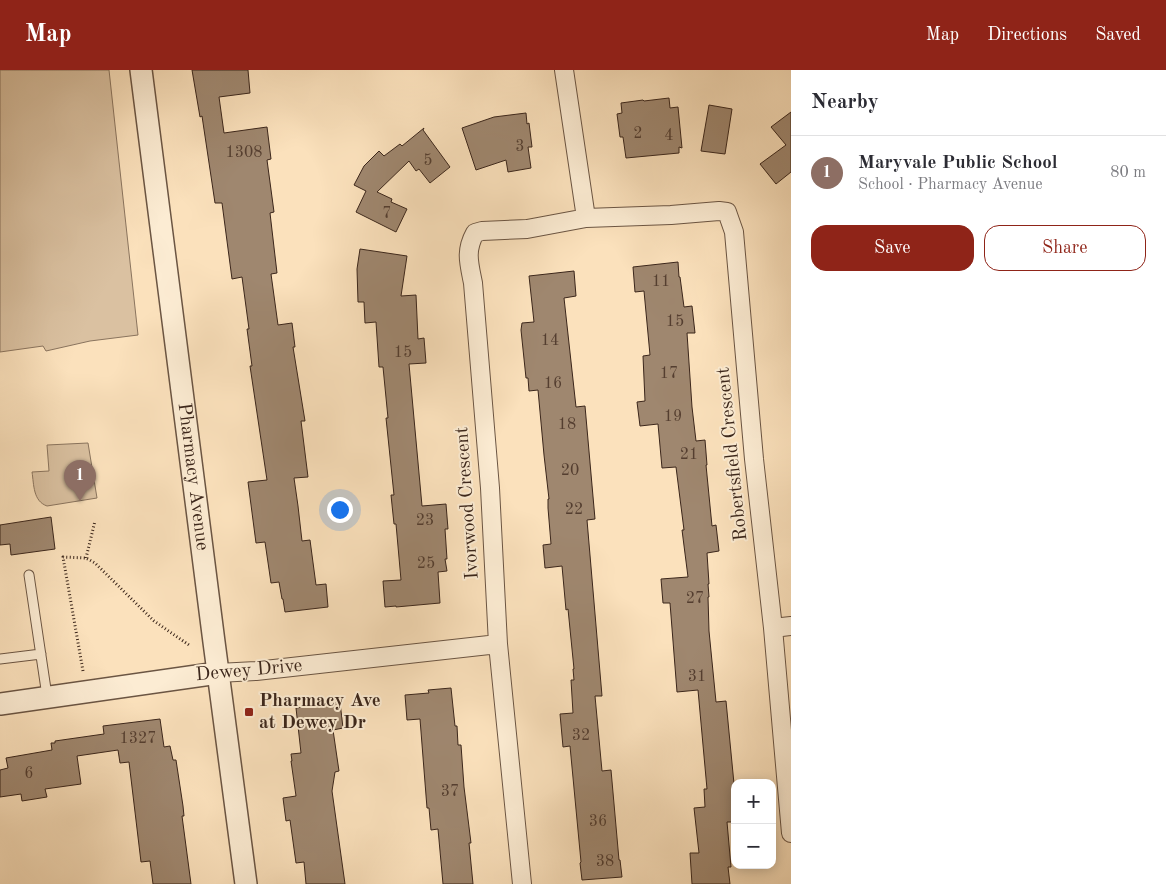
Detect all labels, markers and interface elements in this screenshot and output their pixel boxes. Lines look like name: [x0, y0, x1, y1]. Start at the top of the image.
text: Map: [25, 23, 72, 47]
text: Map: [926, 26, 959, 44]
text: Directions: [987, 26, 1067, 44]
text: Saved: [1095, 26, 1141, 44]
text: Nearby: [811, 92, 879, 113]
house number: 2: [633, 126, 643, 142]
house number: 4: [664, 128, 674, 144]
house number: 3: [515, 139, 525, 155]
house number: 1308: [225, 145, 263, 161]
house number: 5: [423, 153, 433, 169]
text: Maryvale Public School: [858, 154, 1058, 173]
text: 1: [822, 165, 832, 181]
text: 80 m: [1110, 165, 1146, 181]
text: School · Pharmacy Avenue: [858, 177, 1043, 193]
house number: 7: [382, 206, 392, 222]
button: Save: [811, 225, 974, 271]
button: Share: [984, 225, 1146, 271]
house number: 11: [652, 274, 670, 290]
house number: 15: [666, 314, 684, 330]
house number: 14: [541, 333, 559, 349]
house number: 15: [394, 345, 412, 361]
house number: 17: [660, 366, 678, 382]
street label: Robertsfield Crescent: [714, 366, 752, 542]
house number: 16: [544, 376, 562, 392]
street label: Pharmacy Avenue: [174, 402, 212, 552]
house number: 19: [664, 409, 682, 425]
house number: 18: [558, 417, 576, 433]
street label: Ivorwood Crescent: [453, 426, 483, 580]
house number: 21: [680, 447, 698, 463]
pin: 1: [64, 460, 96, 501]
house number: 20: [561, 463, 579, 479]
your location: [327, 497, 353, 523]
house number: 22: [565, 502, 583, 518]
house number: 23: [416, 513, 434, 529]
house number: 25: [417, 556, 435, 572]
house number: 27: [686, 591, 704, 607]
street label: Dewey Drive: [195, 657, 303, 685]
house number: 31: [688, 669, 706, 685]
place label: Pharmacy Ave at Dewey Dr: [259, 692, 381, 733]
marker: Pharmacy Ave at Dewey Dr: [243, 706, 255, 718]
house number: 32: [572, 728, 590, 744]
house number: 1327: [119, 731, 157, 747]
house number: 6: [24, 766, 34, 782]
map controls: [731, 779, 776, 869]
button: +: [731, 779, 776, 824]
house number: 37: [441, 784, 459, 800]
house number: 36: [589, 814, 607, 830]
button: −: [731, 824, 776, 869]
house number: 38: [596, 854, 614, 870]

